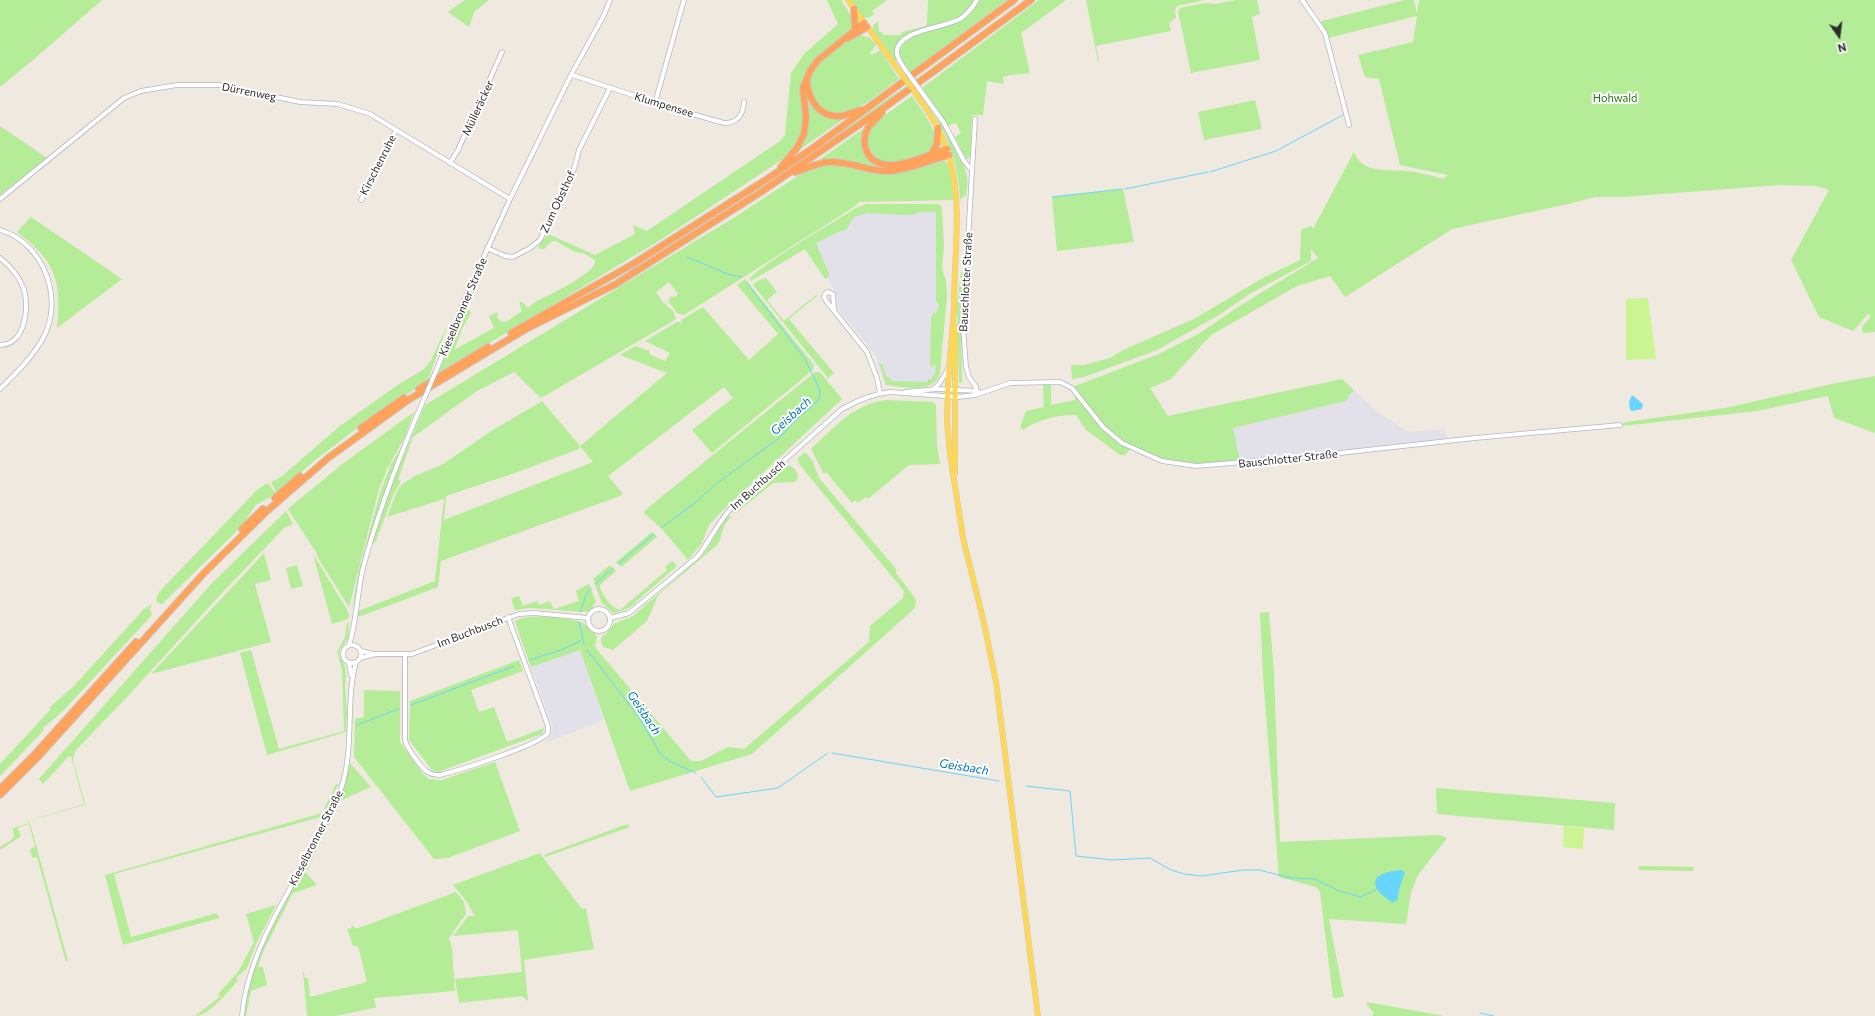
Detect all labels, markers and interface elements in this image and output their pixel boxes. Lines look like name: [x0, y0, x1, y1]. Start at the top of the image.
north arrow: [1819, 16, 1859, 56]
text: N: [1836, 41, 1848, 55]
street label: Mülleräcker: [459, 78, 497, 138]
street label: Dürrenweg: [221, 80, 277, 104]
street label: Klumpensee: [633, 90, 695, 120]
park label: Hohwald: [1593, 91, 1637, 105]
street label: Kirschenruhe: [357, 133, 399, 197]
street label: Zum Obsthof: [538, 169, 578, 235]
street label: Bauschlotter Straße: [957, 232, 975, 332]
street label: Kieselbronner Straße: [436, 256, 490, 358]
water label: Geisbach: [768, 394, 814, 438]
street label: Bauschlotter Straße: [1238, 447, 1338, 471]
street label: Im Buchbusch: [728, 457, 788, 513]
street label: Im Buchbusch: [435, 613, 505, 651]
water label: Geisbach: [624, 688, 664, 738]
water label: Geisbach: [938, 756, 990, 778]
street label: Kieselbronner Straße: [286, 788, 346, 888]

